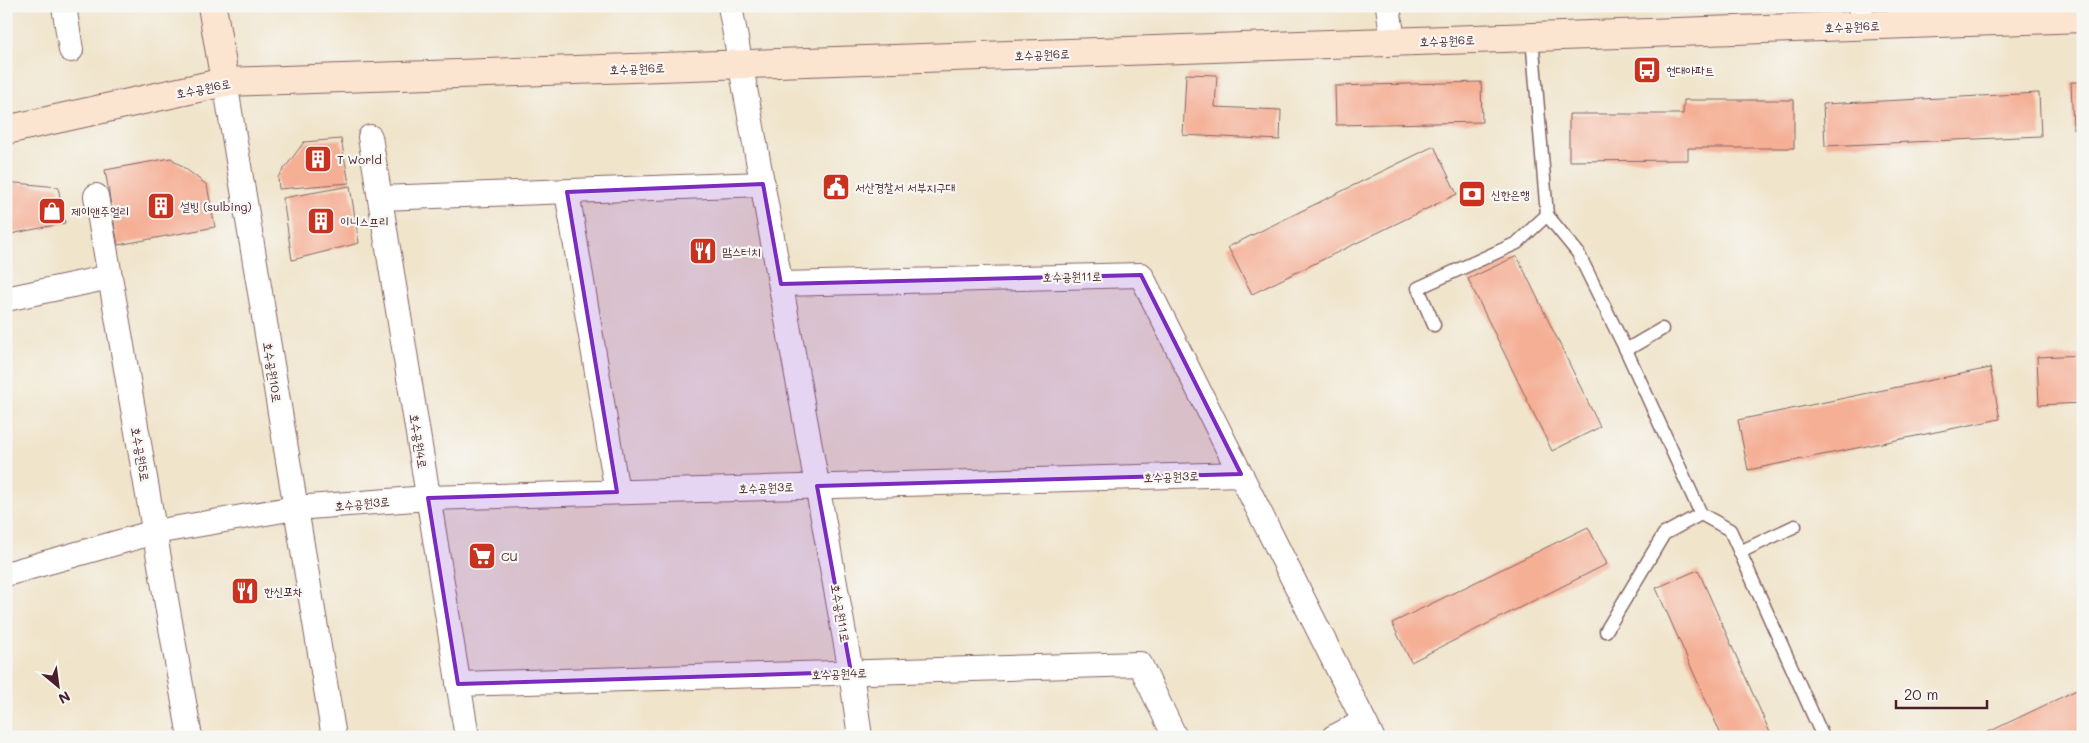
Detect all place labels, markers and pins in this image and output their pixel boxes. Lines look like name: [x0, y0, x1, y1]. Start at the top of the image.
bus stop icon: 현대아파트: [1632, 55, 1662, 85]
place label: 현대아파트: [1666, 62, 1714, 78]
building icon: T World: [303, 144, 333, 174]
place label: T World: [337, 151, 382, 167]
public building icon: 서산경찰서 서부지구대: [821, 172, 851, 202]
place label: 서산경찰서 서부지구대: [855, 179, 955, 195]
bank icon: 신한은행: [1457, 179, 1487, 209]
place label: 신한은행: [1491, 186, 1530, 202]
building icon: 설빙 (sulbing): [146, 191, 176, 221]
shop icon: 제이앤주얼리: [37, 196, 67, 226]
place label: 설빙 (sulbing): [180, 198, 252, 214]
place label: 제이앤주얼리: [71, 203, 129, 219]
building icon: 이니스프리: [306, 206, 336, 236]
place label: 이니스프리: [340, 213, 388, 229]
restaurant icon: 맘스터치: [688, 236, 718, 266]
place label: 맘스터치: [722, 243, 761, 259]
supermarket icon: CU: [467, 541, 497, 571]
place label: CU: [501, 548, 518, 564]
restaurant icon: 한신포차: [230, 576, 260, 606]
place label: 한신포차: [264, 583, 303, 599]

